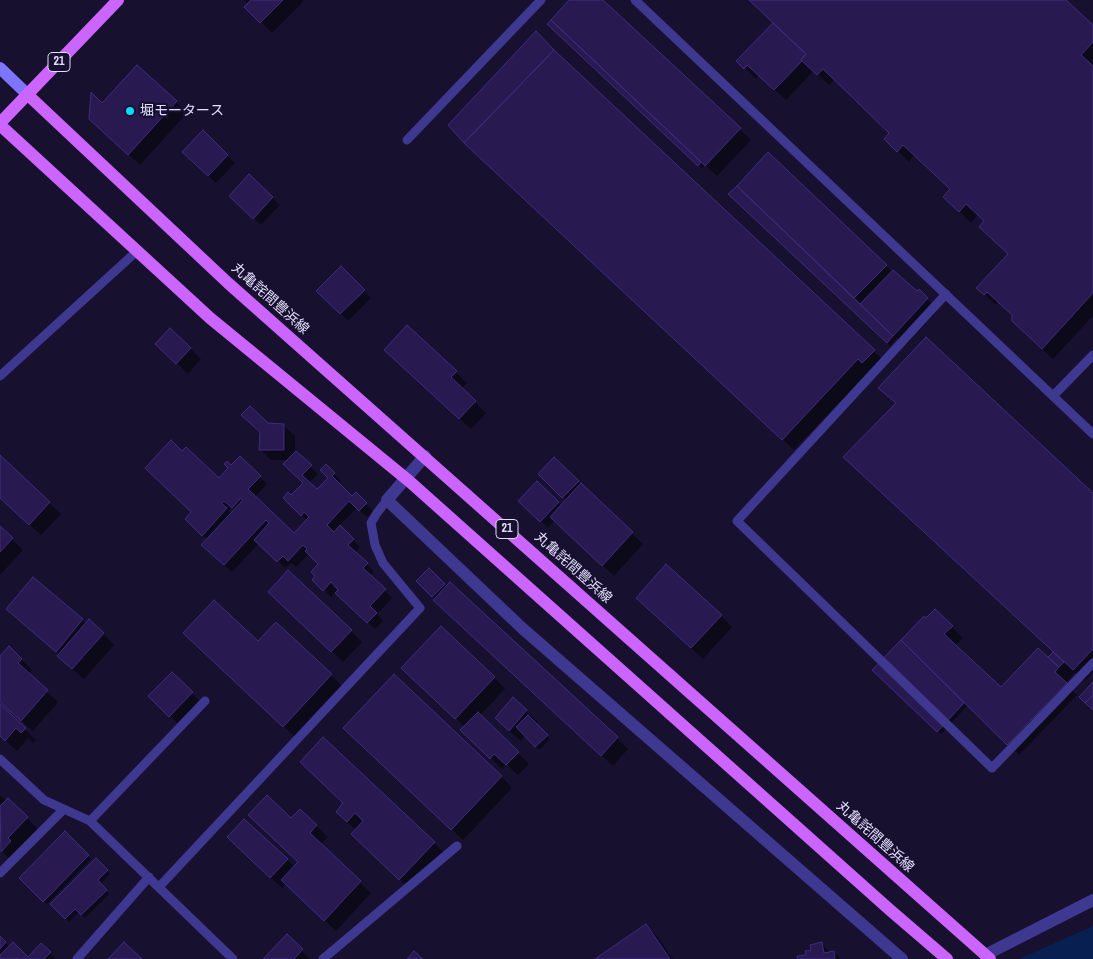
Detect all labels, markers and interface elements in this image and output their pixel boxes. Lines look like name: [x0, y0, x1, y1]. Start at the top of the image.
road number: 21: [48, 52, 70, 72]
place label: 堀モータース: [140, 103, 224, 119]
marker: 堀モータース: [124, 105, 136, 117]
street label: 丸亀詫間豊浜線: [228, 260, 312, 338]
road number: 21: [496, 520, 518, 538]
street label: 丸亀詫間豊浜線: [531, 529, 615, 607]
street label: 丸亀詫間豊浜線: [833, 798, 917, 876]

